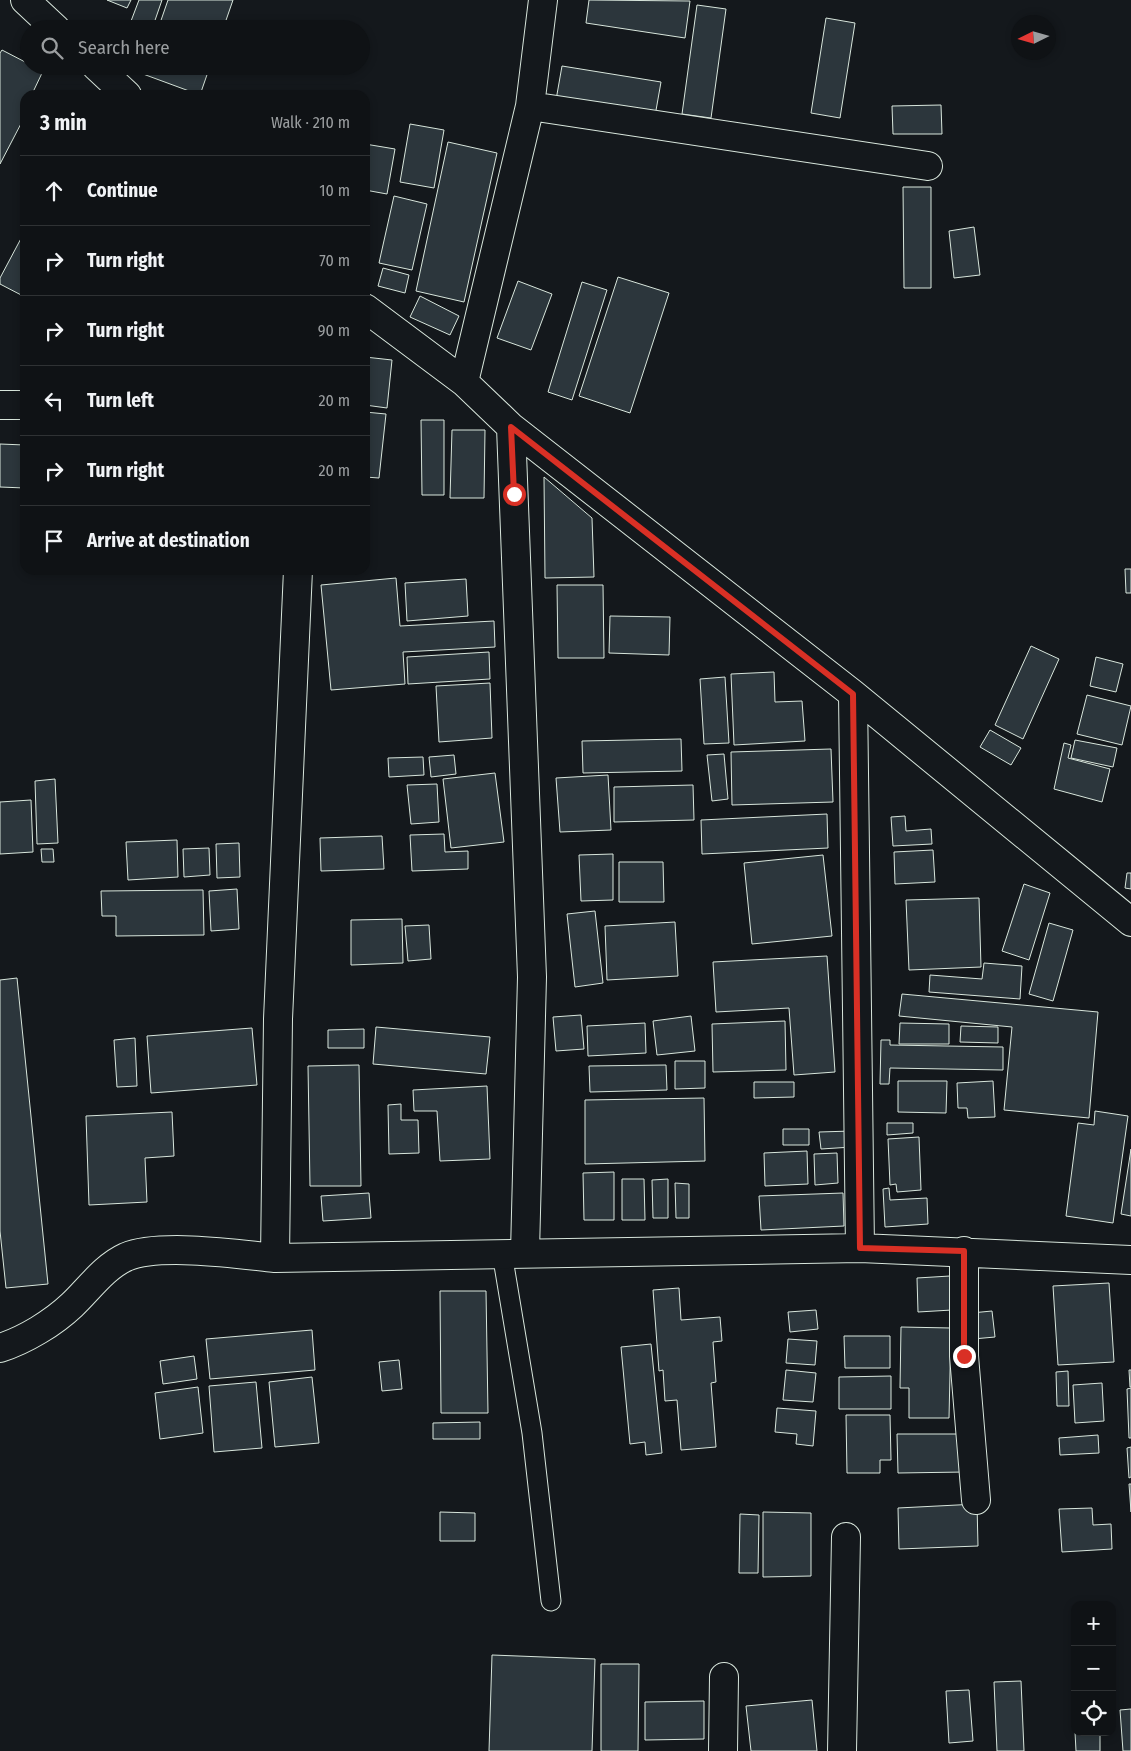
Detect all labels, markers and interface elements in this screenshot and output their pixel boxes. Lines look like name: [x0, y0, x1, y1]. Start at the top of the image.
north arrow: [1011, 15, 1056, 60]
search box: [20, 20, 370, 75]
icon: search: [38, 34, 66, 62]
text: Search here: [78, 36, 170, 59]
text: 3 min: [40, 110, 87, 136]
text: Walk · 210 m: [271, 113, 350, 132]
icon: ahead: [40, 177, 68, 205]
text: Continue: [87, 179, 158, 202]
text: 10 m: [319, 181, 350, 200]
icon: right: [40, 247, 68, 275]
text: Turn right: [87, 249, 164, 272]
text: 70 m: [319, 251, 350, 270]
icon: right: [40, 317, 68, 345]
text: Turn right: [87, 319, 164, 342]
text: 90 m: [318, 321, 350, 340]
icon: left: [40, 387, 68, 415]
text: Turn left: [87, 389, 154, 412]
text: 20 m: [319, 391, 350, 410]
icon: right: [40, 457, 68, 485]
text: Turn right: [87, 459, 164, 482]
text: 20 m: [319, 461, 350, 480]
route start: [503, 483, 526, 506]
icon: arrive: [40, 527, 68, 555]
text: Arrive at destination: [87, 529, 250, 552]
route end: [953, 1345, 976, 1368]
map controls: [1071, 1601, 1116, 1736]
button: +: [1071, 1601, 1116, 1646]
button: −: [1071, 1646, 1116, 1691]
button: locate: [1071, 1691, 1116, 1736]

